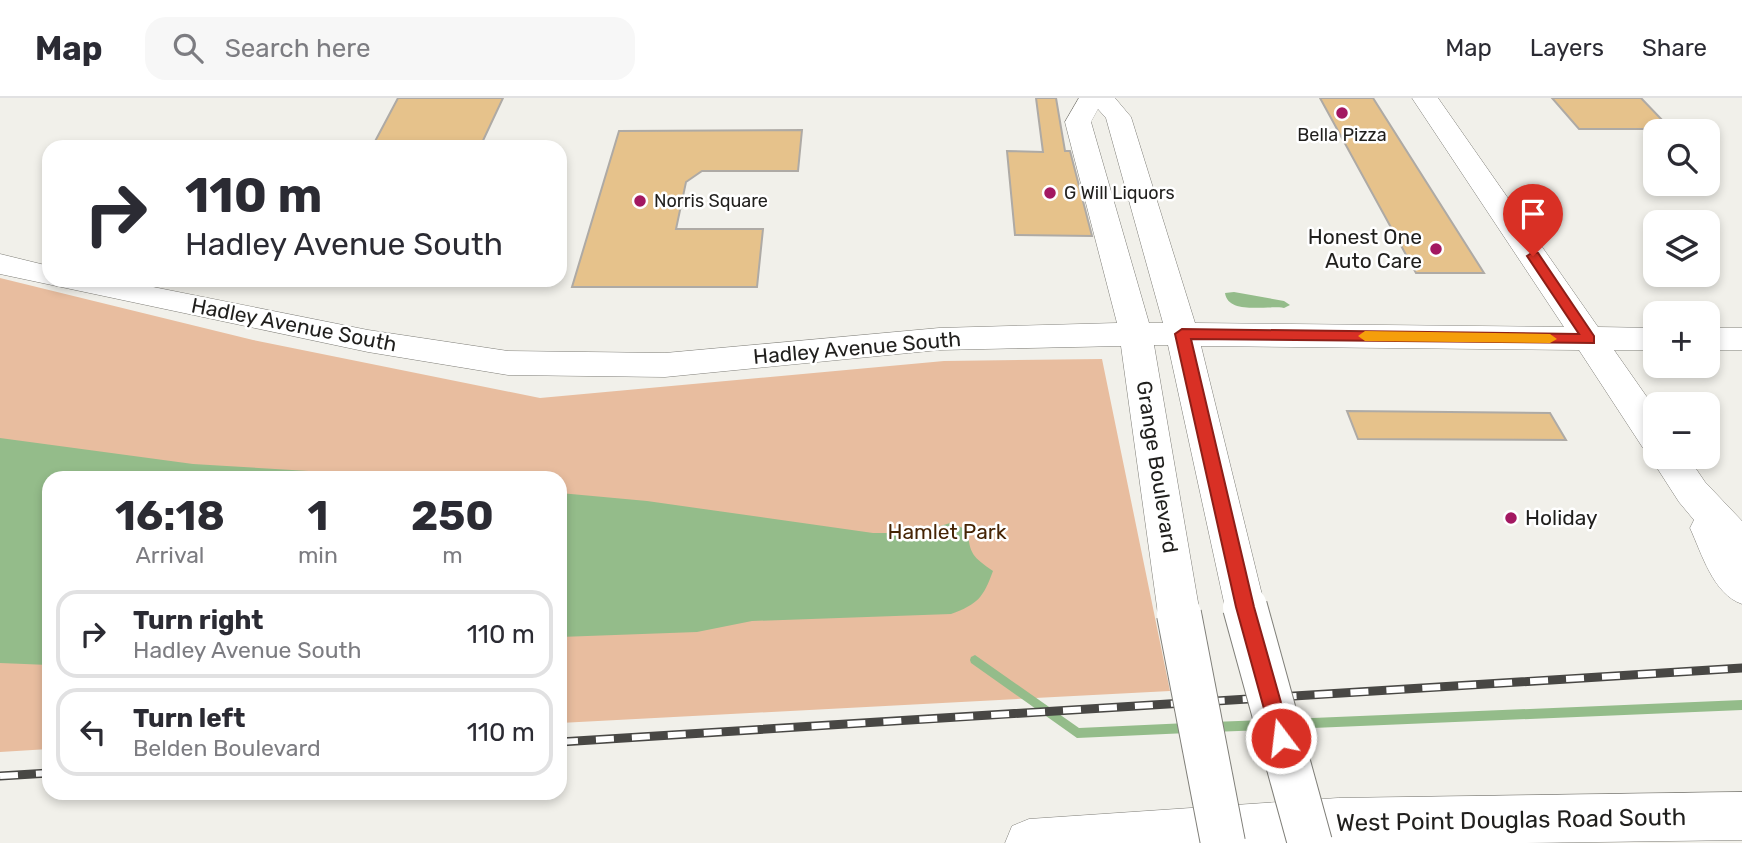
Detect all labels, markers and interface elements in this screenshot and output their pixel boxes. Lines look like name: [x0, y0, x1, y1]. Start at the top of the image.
search box: [145, 17, 635, 80]
text: Map: [35, 29, 103, 68]
icon: search: [169, 29, 207, 67]
text: Search here: [225, 33, 370, 64]
text: Map: [1445, 34, 1492, 62]
text: Layers: [1530, 34, 1604, 62]
text: Share: [1642, 34, 1707, 62]
marker: Bella Pizza: [1334, 105, 1350, 121]
map controls: [1643, 119, 1720, 469]
button: search: [1643, 119, 1720, 196]
place label: Bella Pizza: [1297, 124, 1387, 146]
text: 110 m: [185, 166, 322, 224]
icon: right: [70, 168, 161, 259]
place label: G Will Liquors: [1064, 182, 1175, 204]
pin: [1503, 184, 1563, 256]
marker: G Will Liquors: [1042, 185, 1058, 201]
place label: Norris Square: [654, 190, 768, 212]
marker: Norris Square: [632, 193, 648, 209]
icon: arrive: [1514, 195, 1552, 233]
button: layers: [1643, 210, 1720, 287]
place label: Honest One Auto Care: [1308, 224, 1422, 273]
text: Hadley Avenue South: [185, 225, 503, 263]
marker: Honest One Auto Care: [1428, 241, 1444, 257]
street label: Hadley Avenue South: [189, 292, 399, 357]
button: +: [1643, 301, 1720, 378]
street label: Hadley Avenue South: [752, 326, 962, 369]
street label: Grange Boulevard: [1132, 379, 1183, 555]
button: −: [1643, 392, 1720, 469]
text: 16:18: [115, 491, 225, 541]
text: 1: [307, 491, 328, 541]
text: 250: [411, 491, 494, 541]
place label: Holiday: [1525, 505, 1598, 530]
marker: Holiday: [1503, 510, 1519, 526]
park label: Hamlet Park: [887, 519, 1007, 544]
text: Arrival: [135, 541, 204, 569]
text: min: [298, 541, 338, 569]
text: m: [442, 541, 463, 569]
text: Turn right: [133, 605, 263, 636]
icon: right: [74, 615, 112, 653]
text: 110 m: [467, 619, 535, 650]
text: Hadley Avenue South: [133, 636, 361, 664]
position arrow: [1244, 701, 1318, 775]
text: Turn left: [133, 703, 245, 734]
icon: left: [74, 713, 112, 751]
text: 110 m: [467, 717, 535, 748]
text: Belden Boulevard: [133, 734, 321, 762]
street label: West Point Douglas Road South: [1336, 803, 1686, 837]

